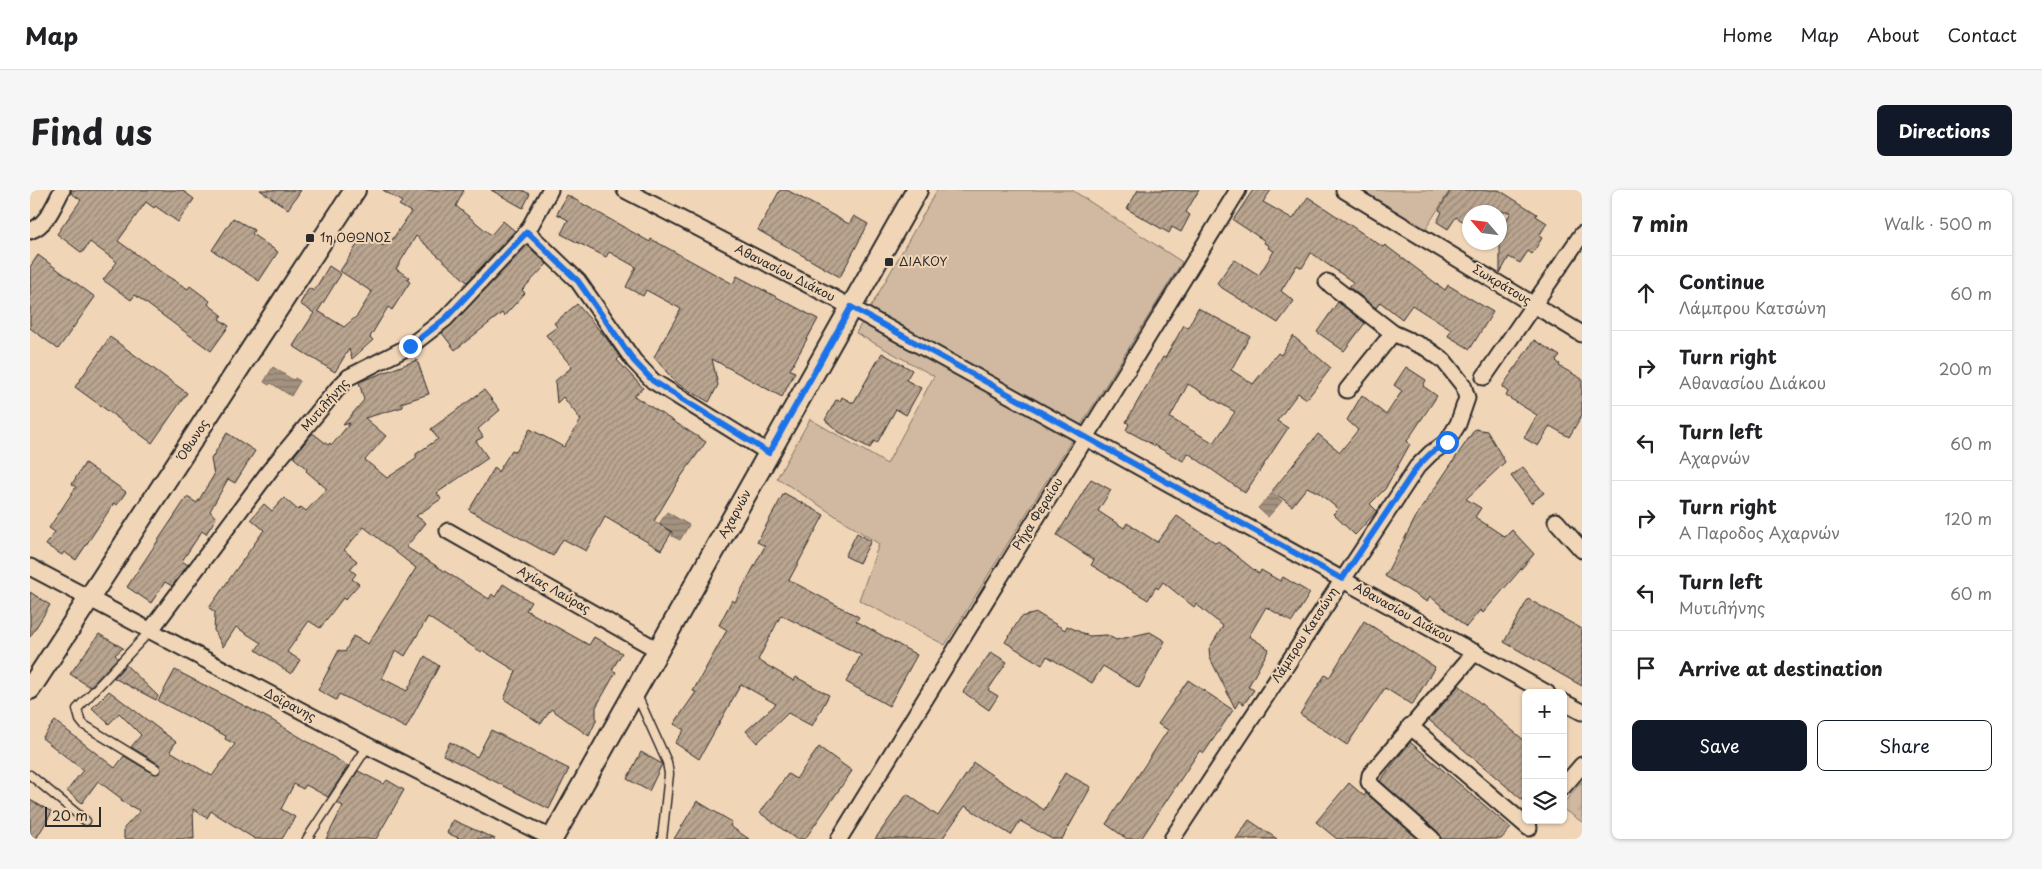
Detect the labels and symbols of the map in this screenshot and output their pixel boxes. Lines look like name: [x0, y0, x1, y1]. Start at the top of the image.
north arrow: [1462, 205, 1507, 250]
place label: 1η ΟΘΩΝΟΣ: [320, 228, 392, 246]
marker: 1η ΟΘΩΝΟΣ: [304, 232, 316, 244]
street label: Αθανασίου Διάκου: [732, 239, 839, 305]
place label: ΔΙΑΚΟΥ: [899, 252, 948, 270]
marker: ΔΙΑΚΟΥ: [883, 256, 895, 268]
street label: Σωκράτους: [1470, 260, 1535, 309]
route end: [399, 335, 422, 358]
street label: Μυτιλήνης: [296, 374, 352, 435]
street label: Όθωνος: [172, 415, 212, 464]
route start: [1436, 431, 1459, 454]
street label: Ρήγα Φεραίου: [1008, 474, 1067, 553]
street label: Αχαρνών: [713, 486, 755, 541]
street label: Αγίας Λαύρας: [515, 561, 594, 617]
street label: Αθανασίου Διάκου: [1351, 577, 1456, 647]
street label: Λάμπρου Κατσώνη: [1267, 583, 1342, 686]
street label: Δοϊρανης: [261, 683, 320, 725]
scale bar: [45, 804, 101, 827]

